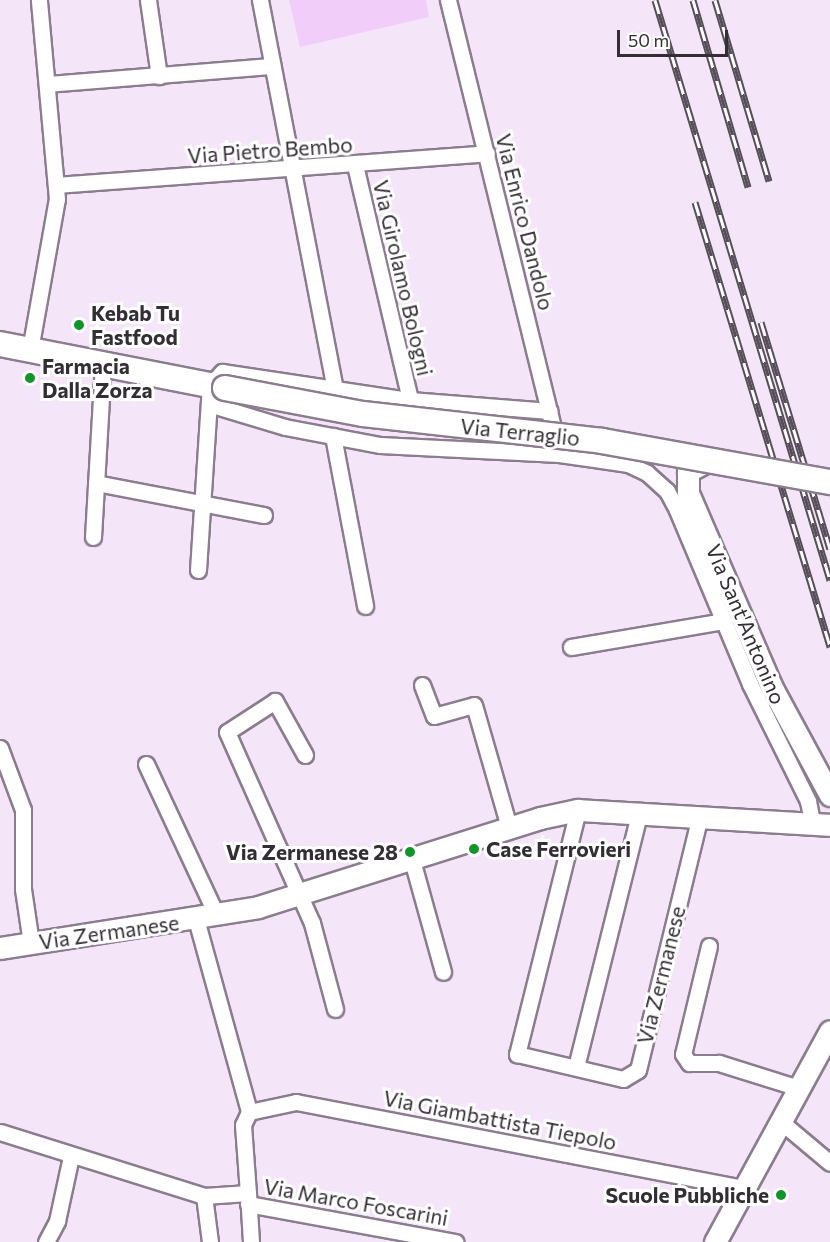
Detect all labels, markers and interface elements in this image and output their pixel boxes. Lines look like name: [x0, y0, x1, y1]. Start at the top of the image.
scale bar: [620, 18, 731, 56]
text: 50 m: [628, 29, 669, 51]
street label: Via Enrico Dandolo: [491, 131, 559, 313]
street label: Via Pietro Bembo: [187, 132, 353, 168]
street label: Via Girolamo Bologni: [368, 178, 438, 378]
place label: Kebab Tu Fastfood: [91, 300, 180, 350]
marker: Kebab Tu Fastfood: [72, 318, 86, 332]
place label: Farmacia Dalla Zorza: [42, 353, 153, 403]
marker: Farmacia Dalla Zorza: [23, 371, 37, 385]
street label: Via Terraglio: [459, 413, 581, 451]
street label: Via Sant'Antonino: [701, 540, 791, 708]
place label: Case Ferrovieri: [486, 836, 631, 862]
place label: Via Zermanese 28: [226, 839, 398, 865]
marker: Case Ferrovieri: [467, 842, 481, 856]
marker: Via Zermanese 28: [403, 845, 417, 859]
street label: Via Zermanese: [632, 903, 690, 1047]
street label: Via Zermanese: [37, 910, 181, 954]
street label: Via Giambattista Tiepolo: [381, 1085, 619, 1155]
street label: Via Marco Foscarini: [262, 1173, 450, 1231]
place label: Scuole Pubbliche: [605, 1182, 769, 1208]
marker: Scuole Pubbliche: [774, 1188, 788, 1202]

